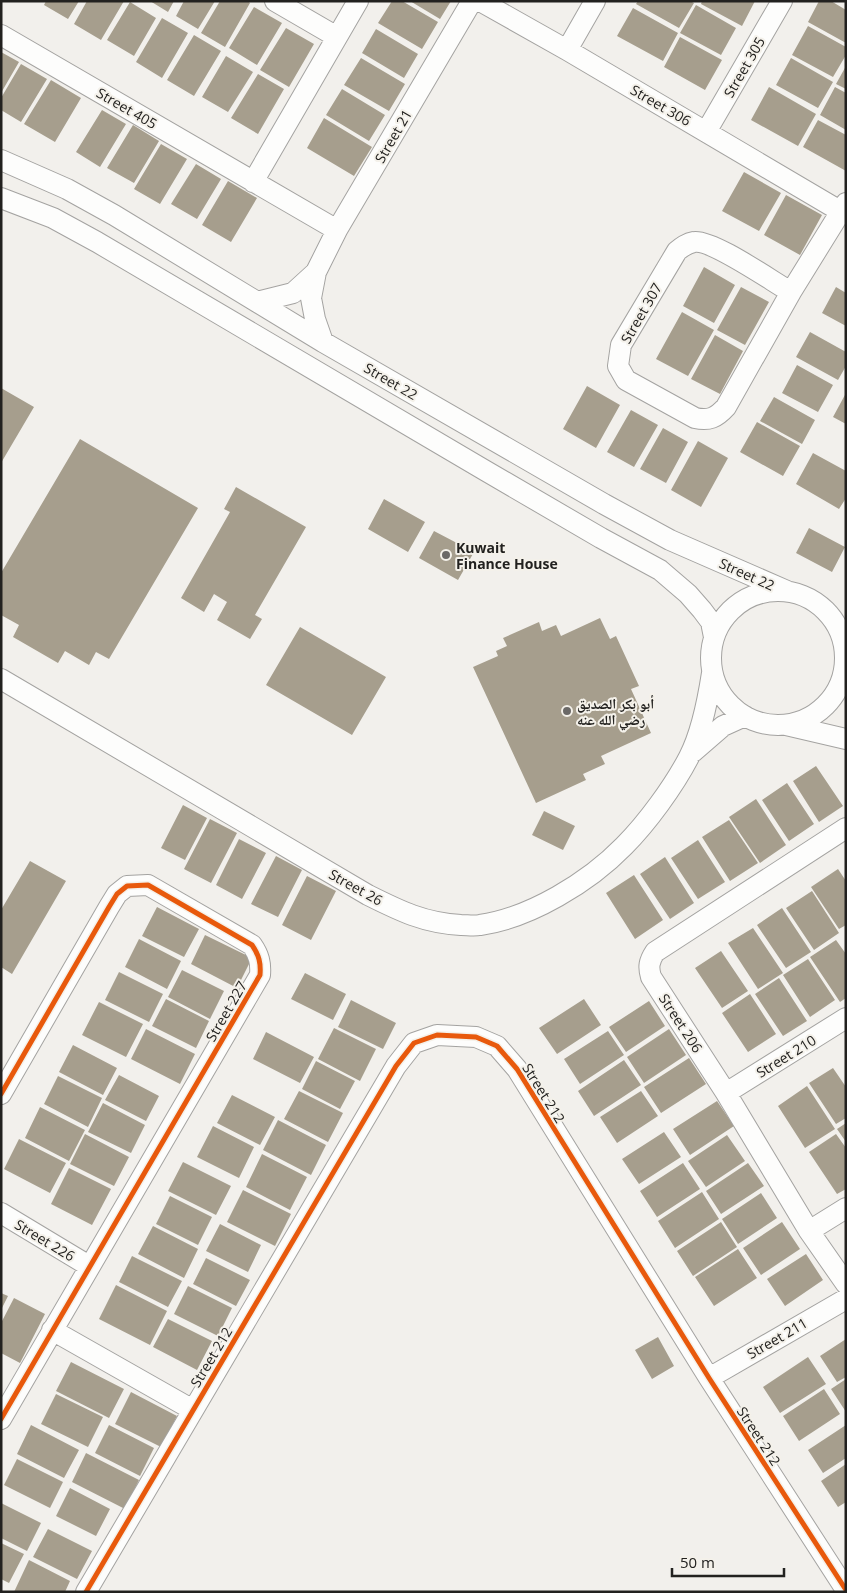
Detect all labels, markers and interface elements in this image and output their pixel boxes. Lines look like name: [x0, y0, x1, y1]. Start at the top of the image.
street label: Street 305: [719, 33, 769, 101]
street label: Street 306: [627, 80, 695, 130]
street label: Street 405: [93, 83, 161, 133]
street label: Street 21: [370, 106, 416, 166]
street label: Street 307: [616, 279, 666, 347]
street label: Street 22: [361, 358, 421, 404]
place label: Kuwait Finance House: [456, 538, 558, 573]
marker: Kuwait Finance House: [440, 549, 452, 561]
street label: Street 22: [716, 553, 778, 595]
place label: أبو بكر الصديق رضي الله عنه: [577, 694, 654, 731]
marker: أبو بكر الصديق رضي الله عنه: [561, 705, 573, 717]
street label: Street 26: [326, 864, 386, 910]
street label: Street 227: [201, 977, 251, 1045]
street label: Street 206: [655, 990, 707, 1056]
street label: Street 210: [753, 1030, 819, 1082]
street label: Street 212: [518, 1060, 570, 1126]
street label: Street 226: [11, 1215, 79, 1265]
street label: Street 211: [743, 1313, 811, 1363]
street label: Street 212: [186, 1323, 236, 1391]
street label: Street 212: [733, 1403, 785, 1469]
scale bar: [672, 1546, 784, 1578]
text: 50 m: [680, 1552, 715, 1572]

